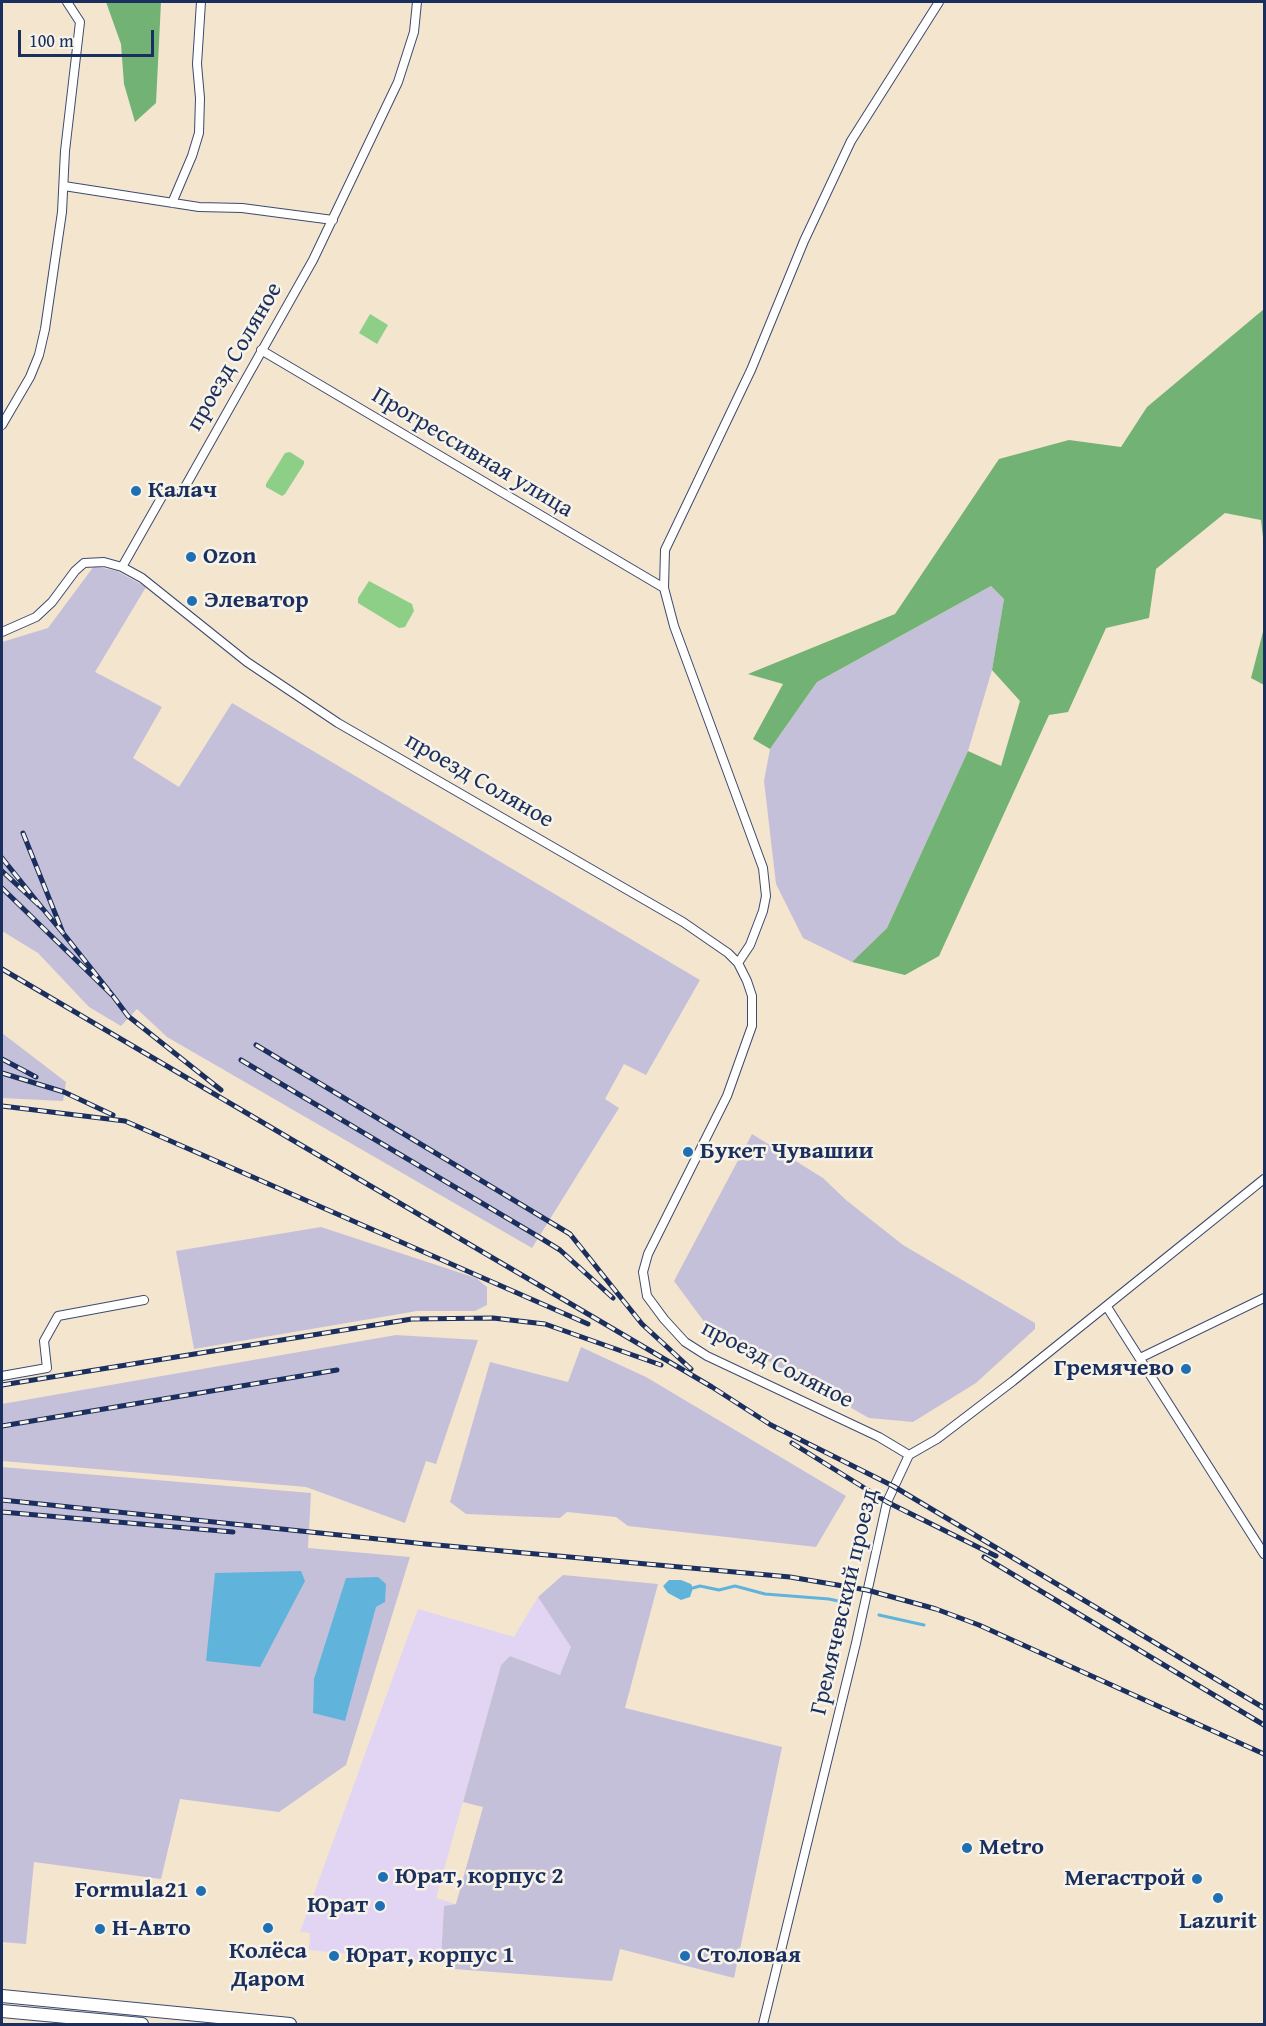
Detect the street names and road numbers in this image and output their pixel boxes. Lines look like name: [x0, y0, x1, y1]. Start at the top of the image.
street label: проезд Соляное: [181, 278, 289, 436]
street label: Прогрессивная улица: [366, 381, 578, 525]
street label: проезд Соляное: [400, 727, 558, 835]
street label: проезд Соляное: [696, 1314, 858, 1416]
street label: Гремячевский проезд: [805, 1486, 885, 1718]

